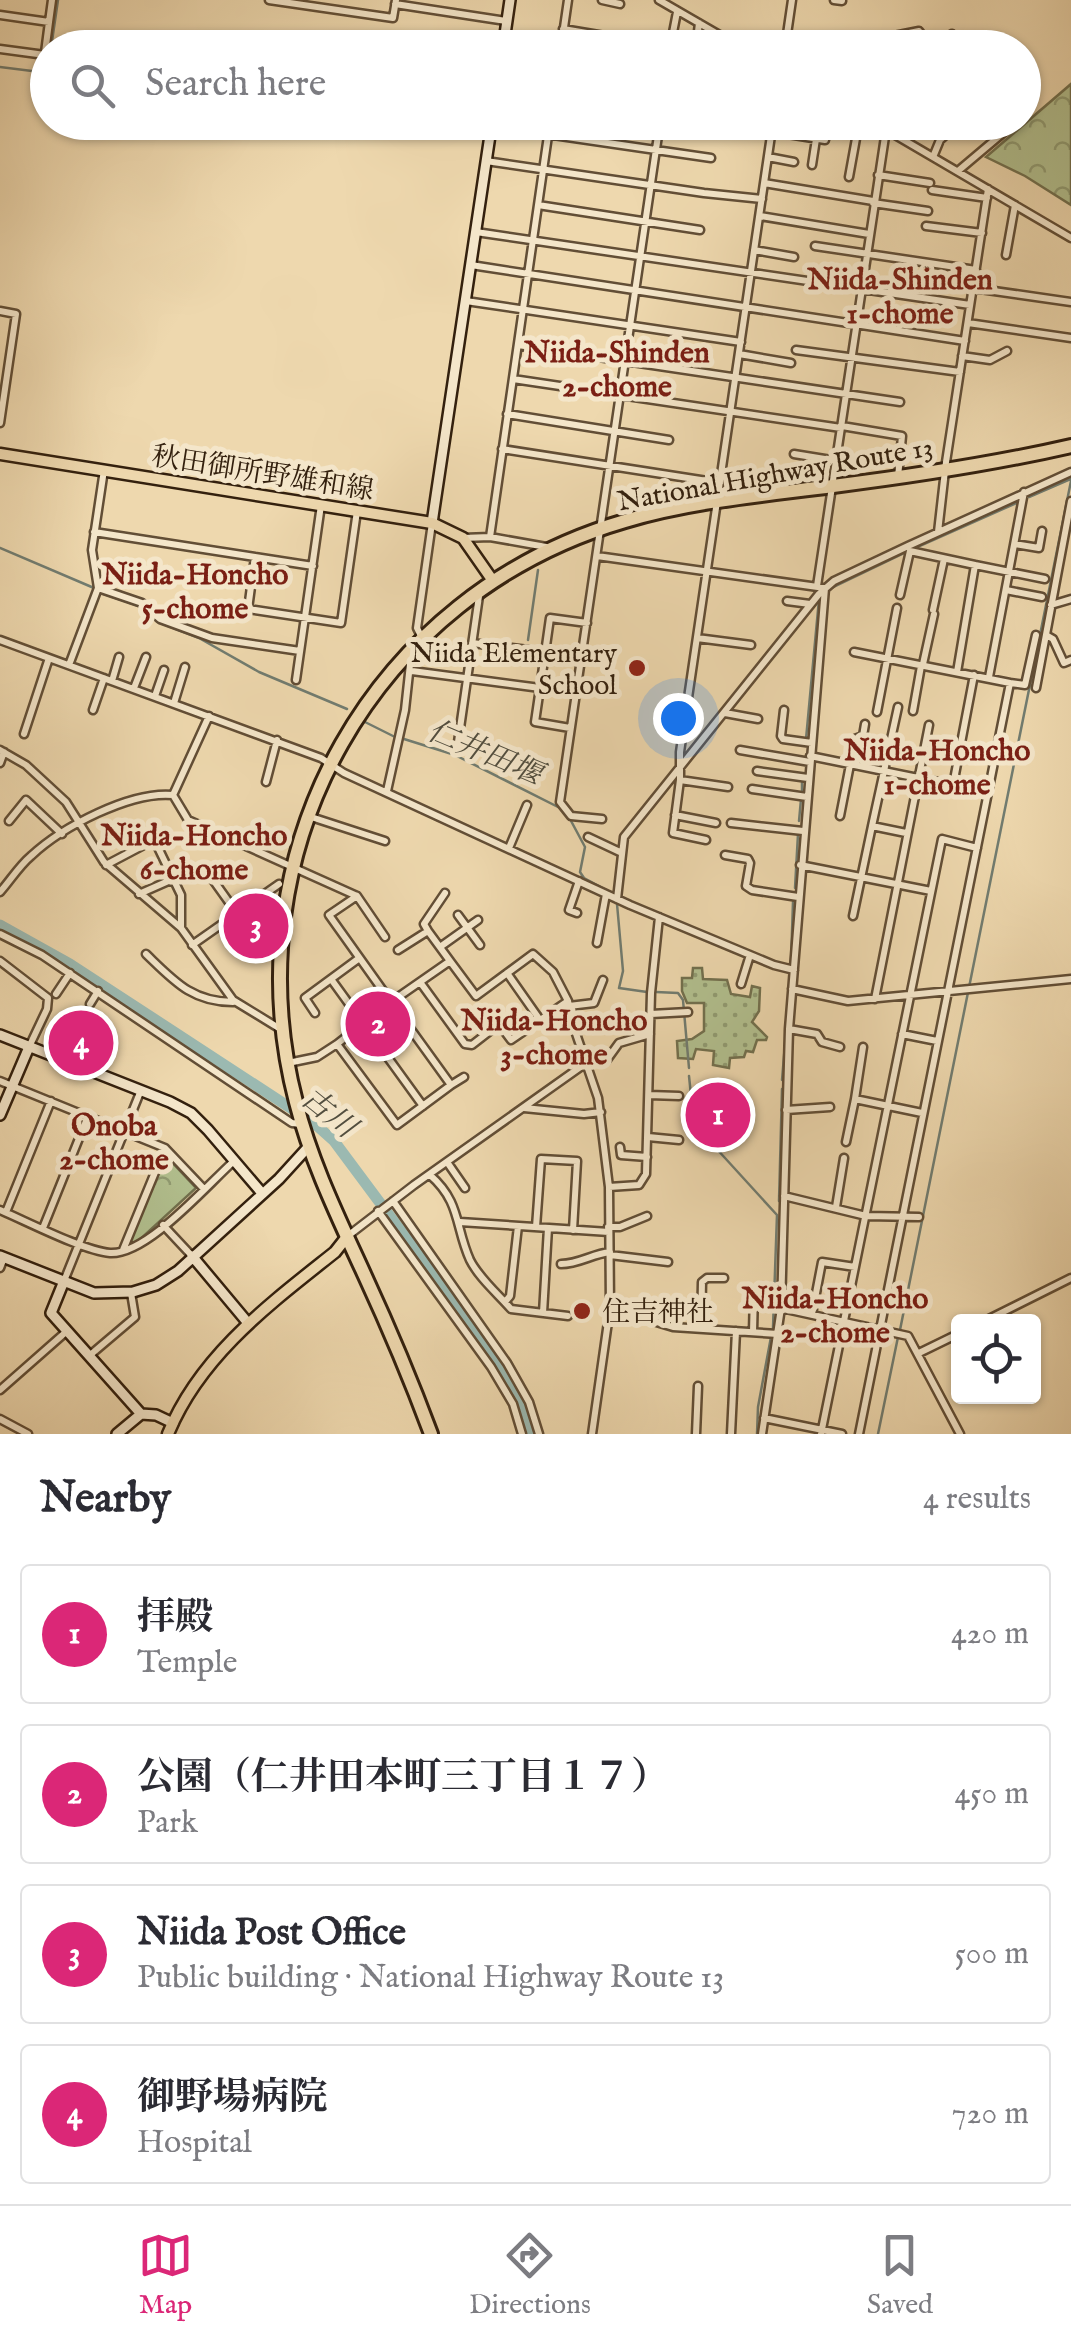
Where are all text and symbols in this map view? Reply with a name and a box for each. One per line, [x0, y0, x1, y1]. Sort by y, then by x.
search box [30, 30, 1041, 140]
icon: search [65, 58, 120, 113]
text: Search here [145, 61, 326, 109]
district label: Niida-Shinden 1-chome [806, 262, 993, 334]
district label: Niida-Shinden 2-chome [523, 335, 710, 407]
street label: National Highway Route 13 [615, 430, 936, 520]
street label: 秋田御所野雄和線 [149, 440, 376, 509]
district label: Niida-Honcho 5-chome [101, 557, 288, 629]
place label: Niida Elementary School [410, 637, 617, 704]
marker: Niida Elementary School [626, 657, 648, 679]
your location [653, 693, 704, 744]
water label: 仁井田堰 [422, 713, 551, 797]
district label: Niida-Honcho 1-chome [843, 733, 1030, 805]
district label: Niida-Honcho 6-chome [100, 818, 287, 890]
pin: 3 [224, 888, 288, 964]
pin: 2 [346, 986, 410, 1062]
district label: Niida-Honcho 3-chome [460, 1003, 647, 1075]
pin: 4 [48, 1006, 114, 1080]
pin: 1 [686, 1078, 750, 1152]
water label: 古川 [292, 1080, 365, 1149]
district label: Onoba 2-chome [59, 1108, 169, 1180]
district label: Niida-Honcho 2-chome [741, 1281, 928, 1353]
place label: 住吉神社 [602, 1296, 714, 1331]
marker: 住吉神社 [571, 1300, 593, 1322]
map controls [951, 1314, 1041, 1404]
button: locate [951, 1314, 1041, 1404]
text: Nearby [40, 1473, 171, 1526]
text: 4 results [923, 1479, 1031, 1520]
text: 拝殿 [137, 1595, 213, 1643]
text: 1 [69, 1614, 80, 1655]
text: 420 m [951, 1614, 1029, 1655]
text: Temple [137, 1643, 237, 1684]
text: 公園（仁井田本町三丁目１７） [137, 1755, 669, 1803]
text: 2 [67, 1774, 82, 1815]
text: 450 m [955, 1774, 1029, 1815]
text: Park [137, 1803, 198, 1844]
text: Niida Post Office [137, 1910, 406, 1958]
text: 3 [69, 1934, 80, 1975]
text: 500 m [954, 1934, 1029, 1975]
text: Public building · National Highway Route 13 [137, 1958, 724, 1999]
text: 御野場病院 [137, 2075, 327, 2123]
text: 4 [67, 2094, 82, 2135]
text: 720 m [952, 2094, 1029, 2135]
text: Hospital [137, 2123, 252, 2164]
tab: Map [138, 2228, 193, 2323]
tab: Directions [469, 2228, 591, 2323]
tab: Saved [867, 2228, 933, 2323]

